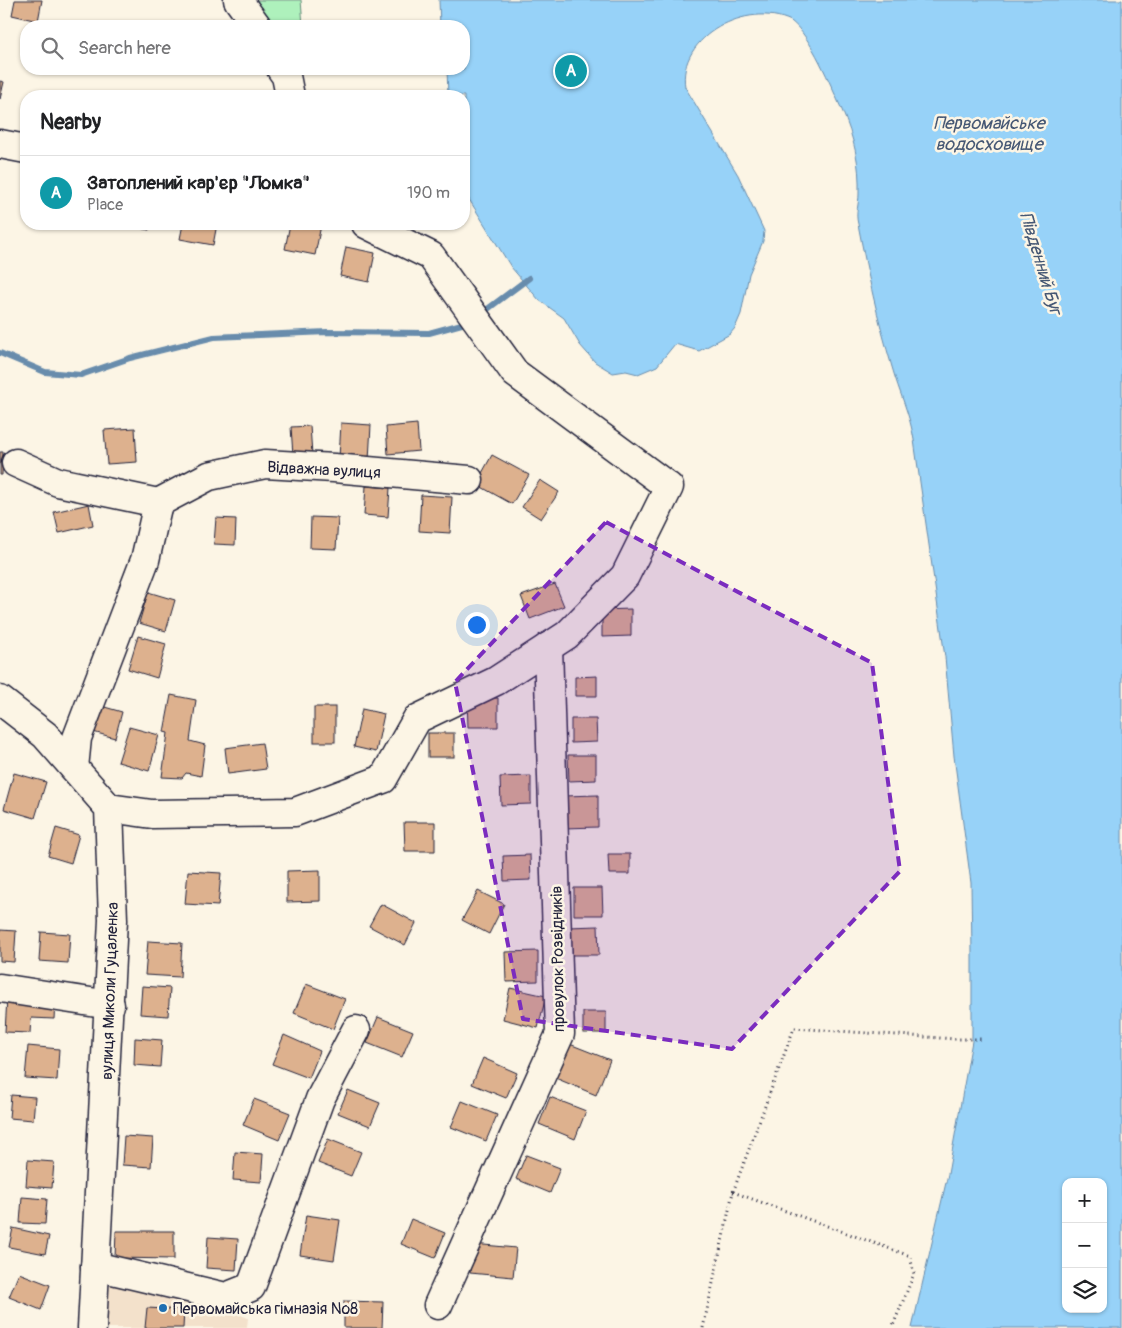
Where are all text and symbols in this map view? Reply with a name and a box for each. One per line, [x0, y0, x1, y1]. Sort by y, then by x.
search box [20, 20, 470, 75]
icon: search [38, 34, 66, 62]
text: Search here [78, 36, 171, 60]
pin: A [555, 52, 587, 90]
text: Nearby [40, 109, 101, 136]
water label: Первомайське водосховище [933, 112, 1047, 156]
text: Затоплений кар'єр "Ломка" [87, 171, 310, 195]
text: A [51, 183, 61, 203]
text: 190 m [407, 183, 450, 203]
text: Place [87, 195, 123, 215]
water label: Південний Буг [1014, 209, 1068, 320]
street label: Відважна вулиця [267, 457, 381, 483]
your location [464, 612, 490, 638]
street label: провулок Розвідників [547, 886, 569, 1032]
street label: вулиця Миколи Гуцаленка [97, 902, 123, 1080]
map controls [1062, 1178, 1107, 1313]
button: + [1062, 1178, 1107, 1223]
button: − [1062, 1223, 1107, 1268]
button: layers [1062, 1268, 1107, 1313]
place label: Первомайська гімназія №8 [173, 1299, 358, 1319]
marker: Первомайська гімназія №8 [157, 1302, 169, 1314]

